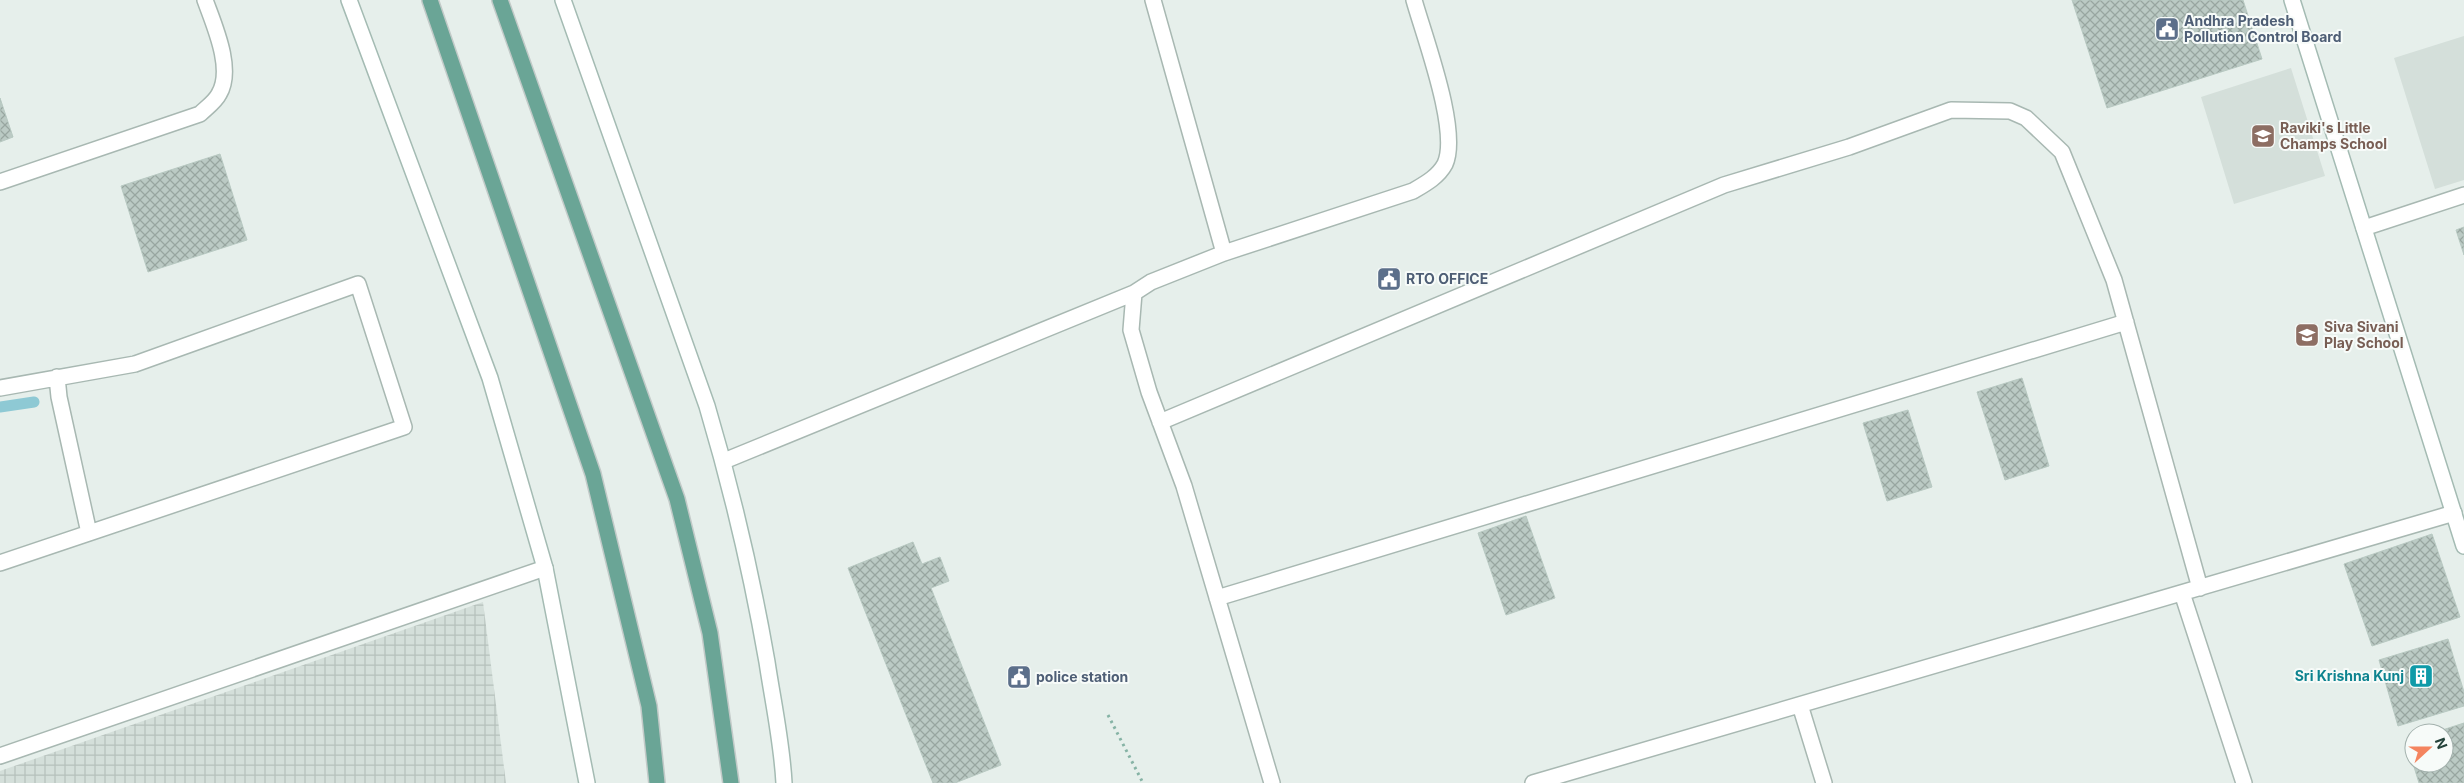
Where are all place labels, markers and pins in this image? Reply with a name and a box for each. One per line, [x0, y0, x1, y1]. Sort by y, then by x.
place label: Andhra Pradesh Pollution Control Board [2184, 12, 2342, 45]
public building icon: Andhra Pradesh Pollution Control Board [2154, 16, 2180, 42]
place label: Raviki's Little Champs School [2280, 119, 2387, 152]
school or university icon: Raviki's Little Champs School [2250, 123, 2276, 149]
public building icon: RTO OFFICE [1376, 266, 1402, 292]
place label: RTO OFFICE [1406, 270, 1488, 287]
place label: Siva Sivani Play School [2324, 318, 2404, 351]
school or university icon: Siva Sivani Play School [2294, 322, 2320, 348]
building icon: Sri Krishna Kunj [2408, 663, 2434, 689]
public building icon: police station [1006, 664, 1032, 690]
place label: Sri Krishna Kunj [2295, 667, 2404, 684]
place label: police station [1036, 668, 1128, 685]

